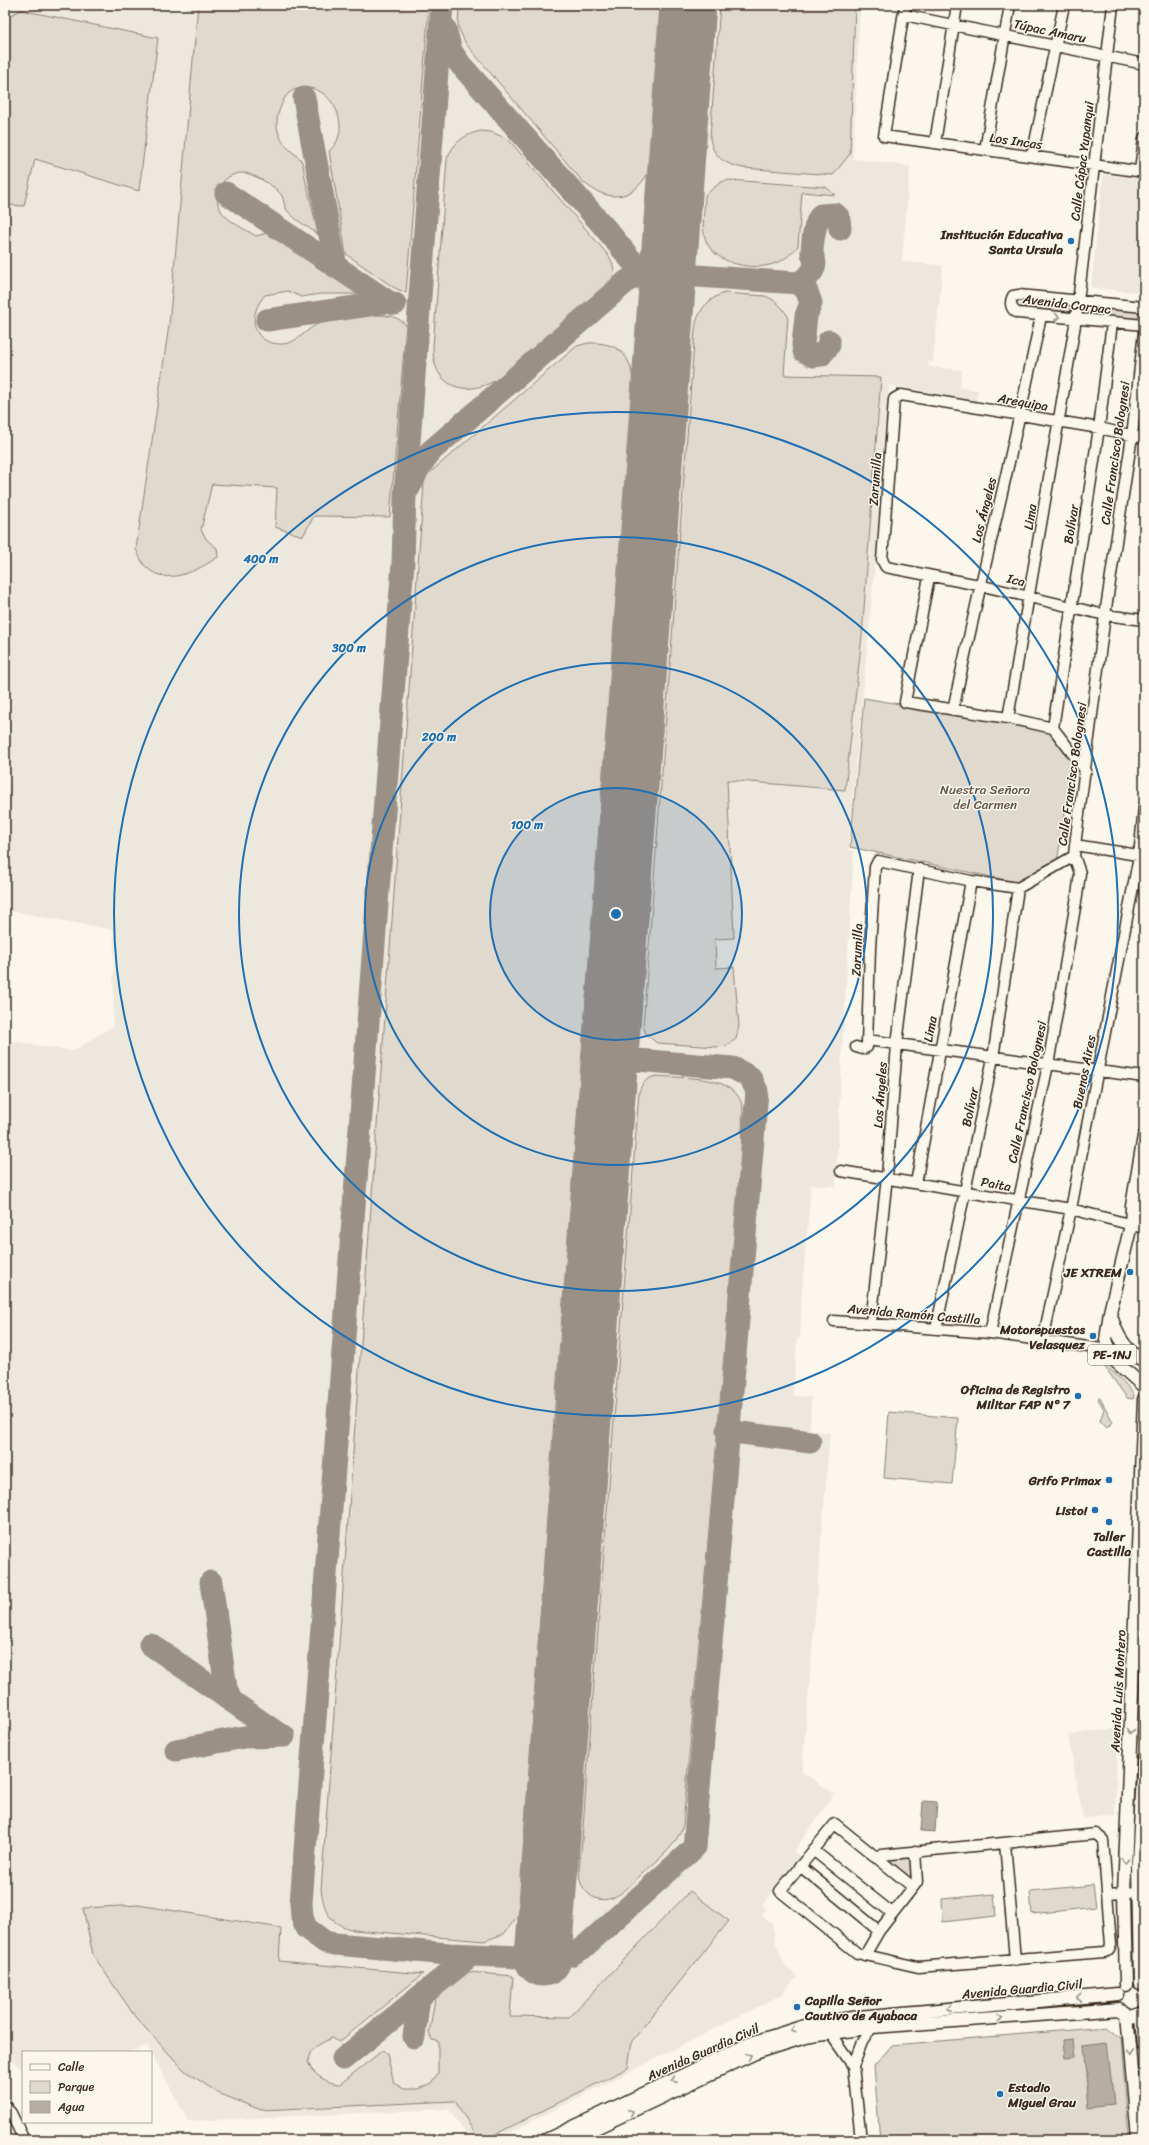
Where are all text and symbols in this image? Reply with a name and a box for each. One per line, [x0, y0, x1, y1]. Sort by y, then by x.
street label: Túpac Amaru [1012, 12, 1088, 50]
street label: Calle Cápac Yupanqui [1063, 100, 1101, 222]
street label: Los Incas [988, 126, 1045, 156]
place label: Institución Educativa Santa Ursula [940, 223, 1063, 261]
marker: Institución Educativa Santa Ursula [1066, 236, 1076, 246]
street label: Avenida Corpac [1021, 287, 1113, 321]
one-way arrow [1054, 313, 1060, 322]
street label: Calle Francisco Bolognesi [1094, 379, 1137, 526]
street label: Arequipa [995, 386, 1050, 418]
street label: Zarumilla [862, 451, 888, 506]
street label: Los Ángeles [965, 475, 1003, 545]
street label: Lima [1017, 502, 1043, 532]
street label: Bolívar [1057, 502, 1086, 546]
text: 400 m [242, 548, 279, 570]
street label: Ica [1004, 567, 1028, 593]
text: 300 m [331, 637, 367, 659]
street label: Calle Francisco Bolognesi [1051, 700, 1094, 847]
text: 200 m [421, 726, 457, 748]
park label: Nuestra Señora del Carmen [940, 778, 1030, 816]
text: 100 m [511, 814, 544, 836]
centre of rings [609, 907, 623, 921]
street label: Zarumilla [845, 922, 869, 977]
street label: Lima [916, 1014, 944, 1044]
street label: Calle Francisco Bolognesi [1001, 1018, 1053, 1165]
street label: Buenos Aires [1066, 1032, 1103, 1111]
street label: Los Ángeles [866, 1061, 894, 1129]
street label: Bolívar [955, 1084, 986, 1129]
street label: Paita [979, 1170, 1013, 1198]
place label: JE XTREM [1063, 1261, 1123, 1284]
marker: JE XTREM [1125, 1267, 1135, 1277]
street label: Avenida Ramón Castilla [846, 1297, 982, 1331]
place label: Motorepuestos Velasquez [999, 1318, 1086, 1356]
marker: Motorepuestos Velasquez [1088, 1331, 1098, 1341]
road number: PE-1NJ [1088, 1345, 1136, 1365]
place label: Oficina de Registro Militar FAP N° 7 [960, 1378, 1072, 1416]
marker: Oficina de Registro Militar FAP N° 7 [1073, 1391, 1083, 1401]
place label: Grifo Primax [1028, 1469, 1101, 1492]
marker: Grifo Primax [1104, 1475, 1114, 1485]
place label: Listo! [1056, 1499, 1089, 1522]
marker: Listo! [1090, 1505, 1100, 1515]
marker: Taller Castilla [1104, 1517, 1114, 1527]
place label: Taller Castilla [1086, 1525, 1131, 1563]
street label: Avenida Luis Montero [1103, 1629, 1133, 1754]
one-way arrow [1126, 1728, 1135, 1734]
one-way arrow [1120, 1858, 1129, 1864]
street label: Avenida Guardia Civil [960, 1972, 1084, 2006]
place label: Capilla Señor Cautivo de Ayabaca [804, 1989, 918, 2027]
one-way arrow [1076, 1993, 1082, 2002]
marker: Capilla Señor Cautivo de Ayabaca [792, 2002, 802, 2012]
one-way arrow [947, 2004, 953, 2013]
one-way arrow [997, 2013, 1003, 2022]
street label: Avenida Guardia Civil [642, 2017, 763, 2088]
one-way arrow [790, 2025, 797, 2034]
one-way arrow [1126, 2050, 1135, 2056]
legend [22, 2051, 152, 2123]
one-way arrow [744, 2053, 752, 2061]
text: Calle [58, 2056, 85, 2078]
one-way arrow [670, 2075, 678, 2083]
text: Parque [58, 2076, 95, 2098]
place label: Estadio Miguel Grau [1007, 2076, 1077, 2114]
marker: Estadio Miguel Grau [995, 2089, 1005, 2099]
text: Agua [57, 2096, 85, 2118]
one-way arrow [627, 2108, 634, 2116]

